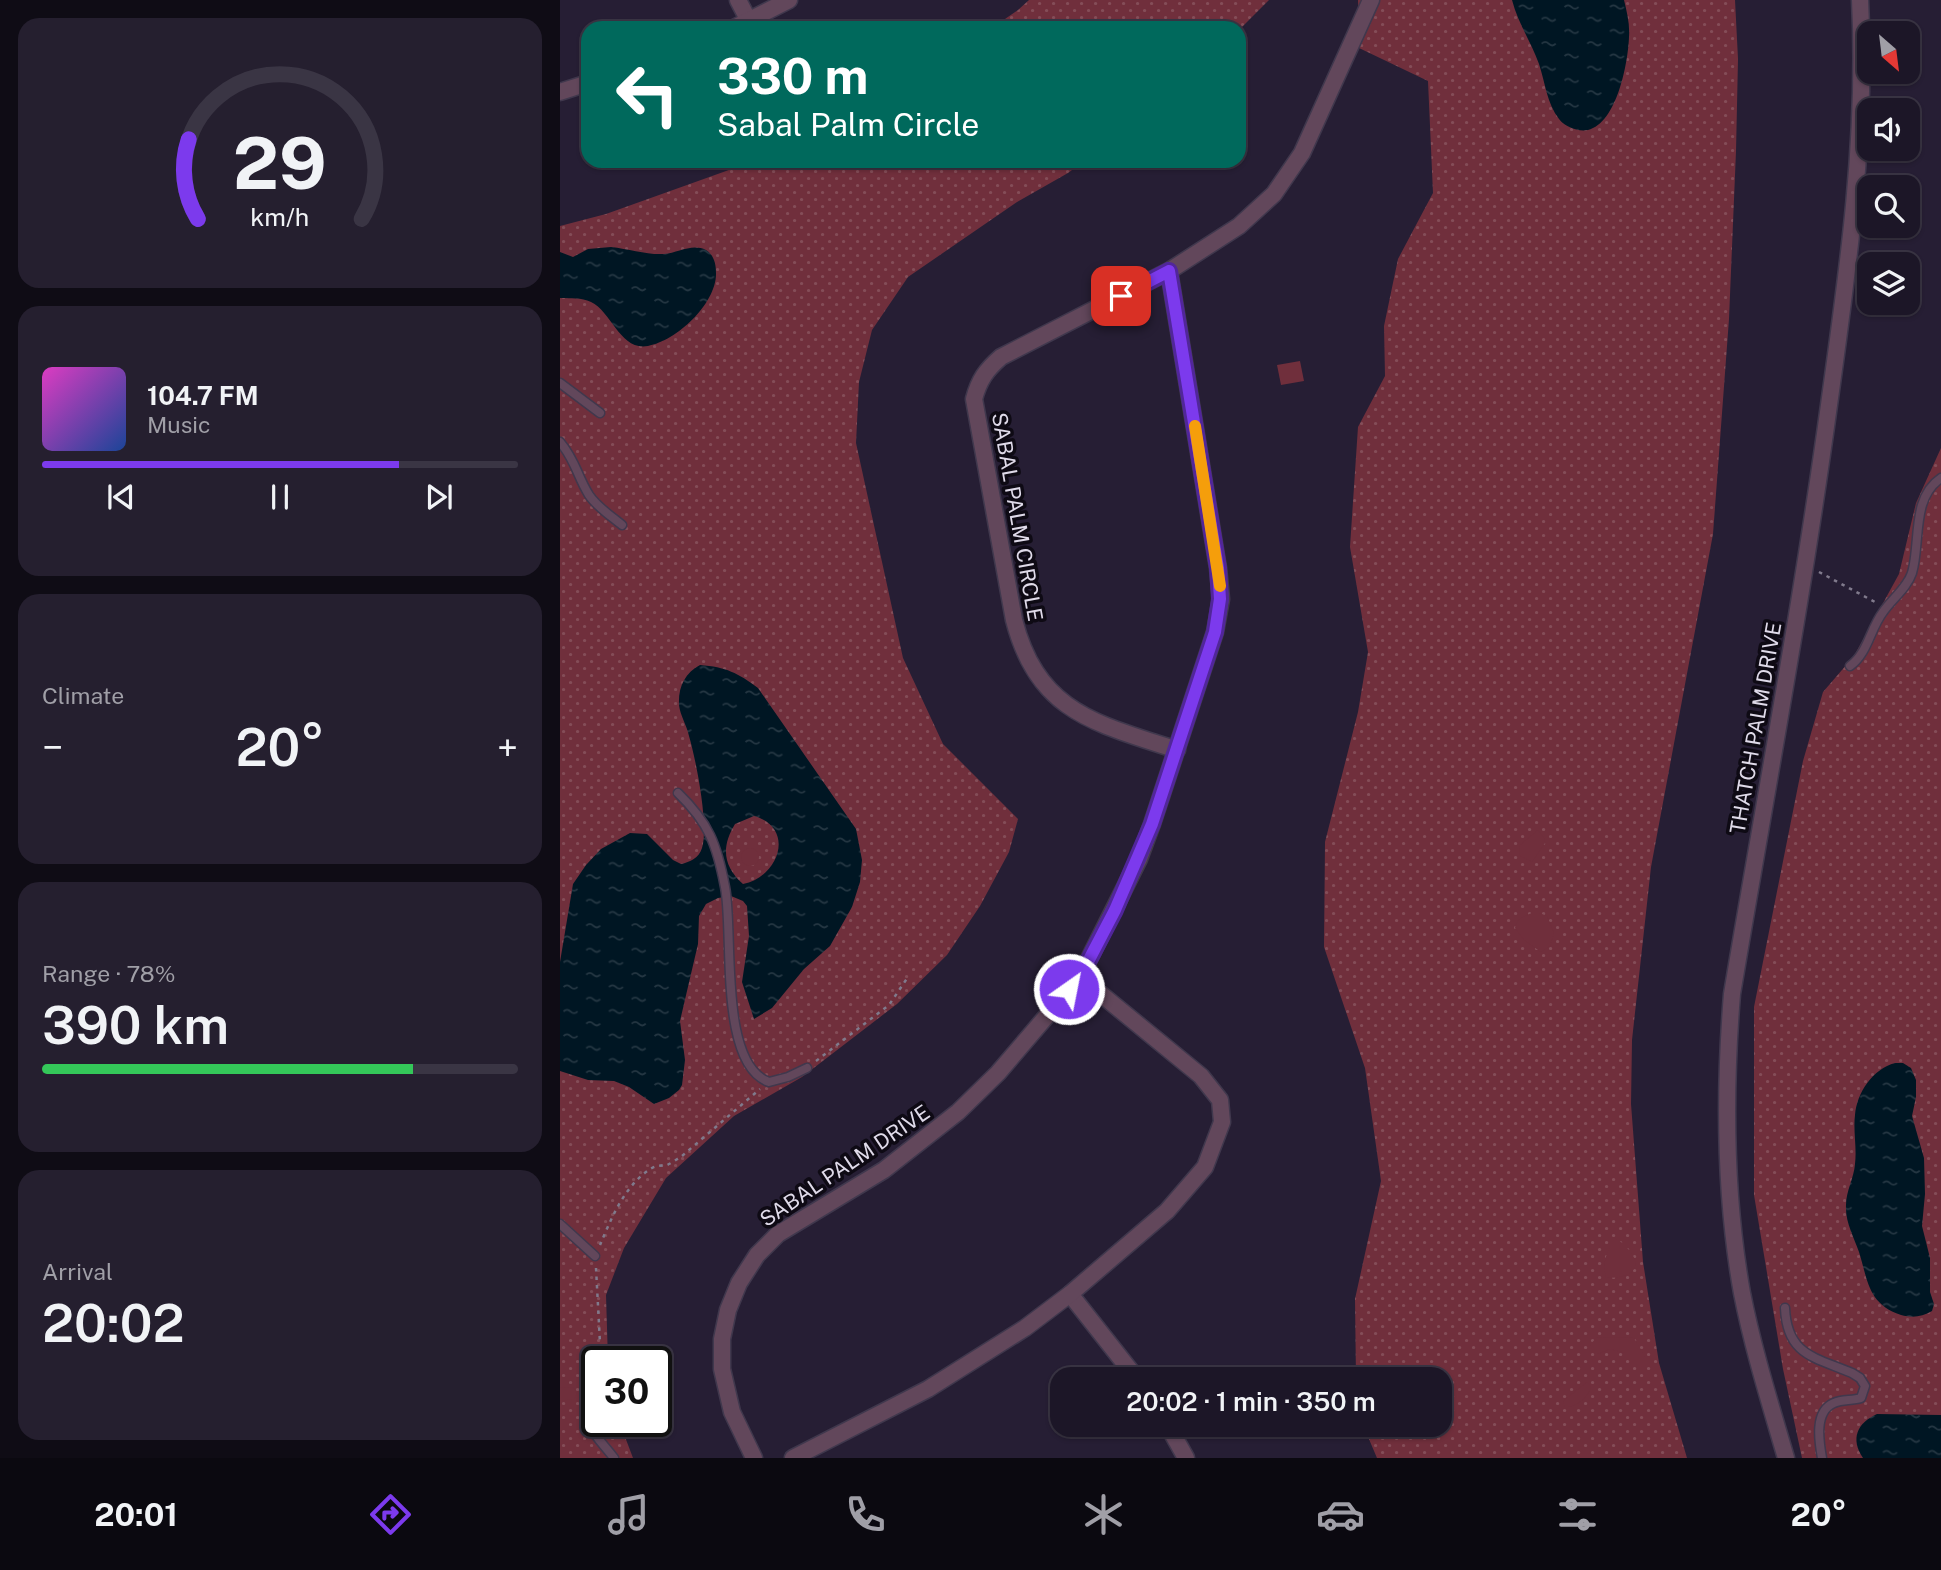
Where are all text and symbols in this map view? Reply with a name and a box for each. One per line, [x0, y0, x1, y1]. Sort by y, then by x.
north arrow [1857, 21, 1920, 84]
map controls [1857, 21, 1920, 315]
text: 330 m [717, 47, 868, 105]
icon: left [602, 49, 693, 140]
button: sound [1857, 98, 1920, 161]
text: Sabal Palm Circle [717, 106, 979, 143]
text: 29 [233, 120, 327, 205]
button: search [1857, 175, 1920, 238]
text: km/h [251, 202, 309, 232]
button: layers [1857, 252, 1920, 315]
pin [1091, 266, 1151, 326]
icon: arrive [1102, 277, 1140, 315]
text: 104.7 FM [147, 380, 259, 411]
text: Music [147, 411, 211, 438]
street label: SABAL PALM CIRCLE [987, 411, 1048, 623]
icon: previous [102, 478, 140, 516]
icon: pause [261, 478, 299, 516]
icon: next [420, 478, 458, 516]
street label: THATCH PALM DRIVE [1725, 620, 1786, 836]
text: Climate [42, 682, 124, 709]
text: 20° [235, 717, 325, 778]
text: − [42, 725, 63, 770]
text: + [497, 725, 518, 770]
position arrow [1032, 952, 1106, 1026]
text: Range · 78% [42, 960, 175, 987]
text: 390 km [42, 995, 229, 1056]
street label: SABAL PALM DRIVE [755, 1099, 934, 1232]
text: Arrival [42, 1258, 113, 1285]
text: 20:02 [42, 1293, 185, 1354]
speed limit sign: 30 [581, 1346, 672, 1437]
text: 20:02 · 1 min · 350 m [1126, 1386, 1376, 1417]
icon: directions [366, 1490, 415, 1539]
icon: music [604, 1490, 653, 1539]
icon: phone [841, 1490, 890, 1539]
icon: climate [1079, 1490, 1128, 1539]
icon: car [1316, 1490, 1365, 1539]
icon: filters [1553, 1490, 1602, 1539]
text: 20:01 [94, 1496, 178, 1533]
text: 20° [1791, 1496, 1847, 1533]

